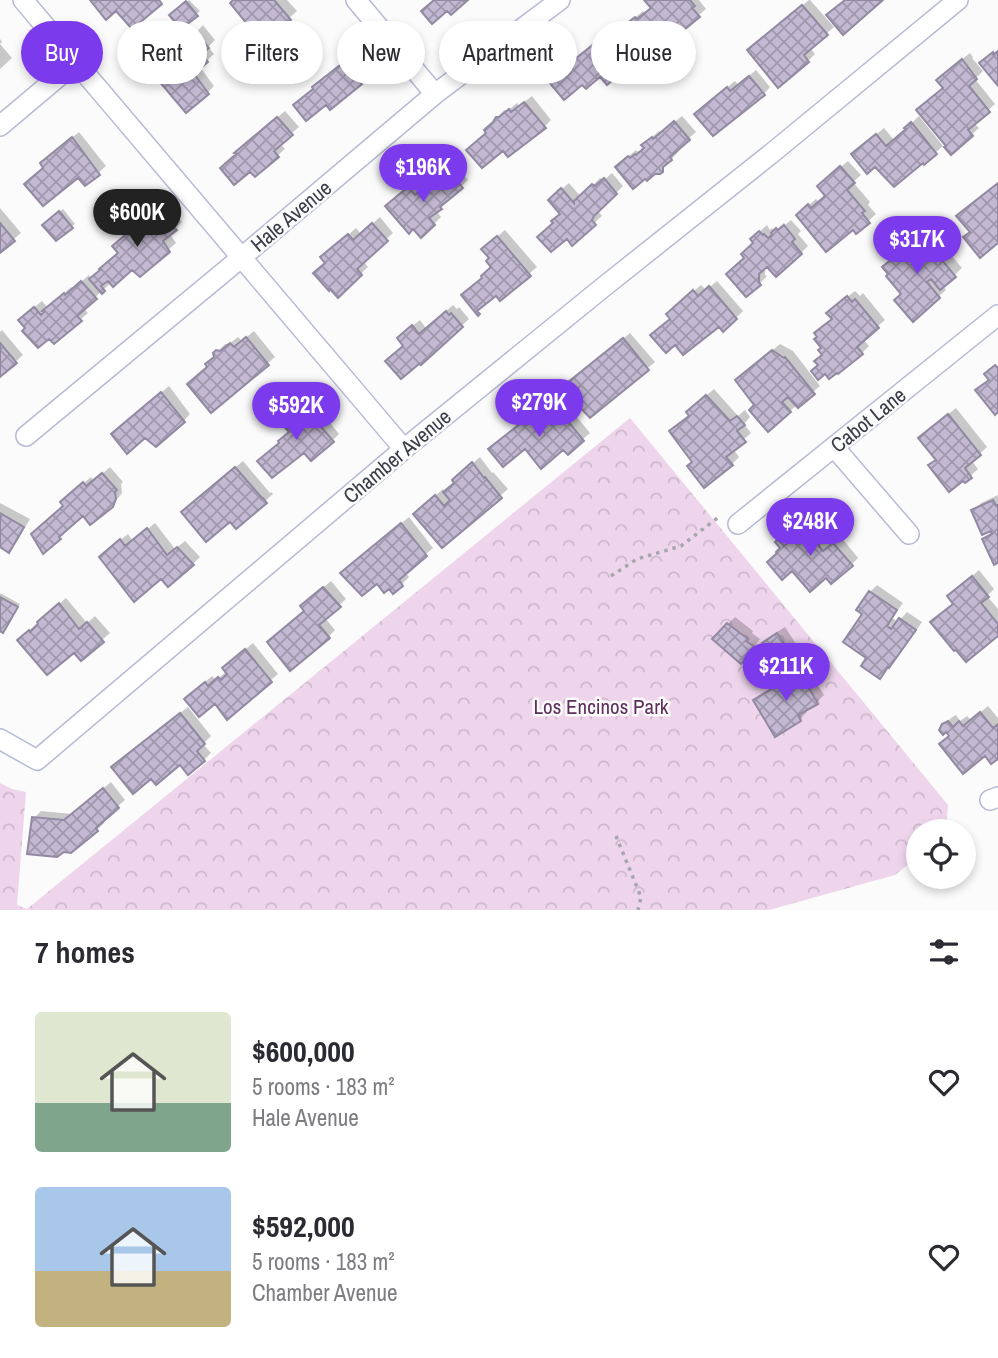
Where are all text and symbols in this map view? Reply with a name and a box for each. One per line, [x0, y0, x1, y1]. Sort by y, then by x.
chip: Buy [21, 21, 103, 84]
chip: Rent [117, 21, 207, 84]
chip: Filters [221, 21, 323, 84]
chip: New [337, 21, 425, 84]
chip: Apartment [439, 21, 577, 84]
chip: House [591, 21, 696, 84]
pin: $196K [374, 144, 472, 204]
text: $196K [395, 151, 451, 182]
street label: Hale Avenue [244, 174, 338, 258]
pin: $600K [88, 190, 186, 249]
text: $600K [109, 196, 165, 227]
pin: $317K [868, 216, 966, 276]
text: $317K [889, 223, 945, 254]
pin: $279K [490, 380, 588, 439]
street label: Cabot Lane [824, 381, 912, 459]
pin: $592K [247, 382, 345, 442]
text: $279K [511, 386, 567, 417]
text: $592K [268, 389, 324, 420]
street label: Chamber Avenue [337, 402, 457, 510]
pin: $248K [761, 498, 859, 558]
text: $248K [782, 505, 838, 536]
pin: $211K [737, 644, 835, 703]
text: $211K [759, 650, 813, 681]
park label: Los Encinos Park [534, 692, 669, 721]
map controls [906, 819, 976, 889]
button: locate [906, 819, 976, 889]
text: 7 homes [35, 932, 135, 972]
icon: filters [925, 933, 963, 971]
text: $600,000 [252, 1031, 355, 1071]
icon: home [91, 1040, 175, 1124]
icon: heart [925, 1063, 963, 1101]
text: 5 rooms · 183 m² [252, 1071, 395, 1102]
text: Hale Avenue [252, 1102, 359, 1133]
text: $592,000 [252, 1206, 355, 1246]
icon: home [91, 1215, 175, 1299]
icon: heart [925, 1238, 963, 1276]
text: 5 rooms · 183 m² [252, 1246, 395, 1277]
text: Chamber Avenue [252, 1277, 397, 1308]

